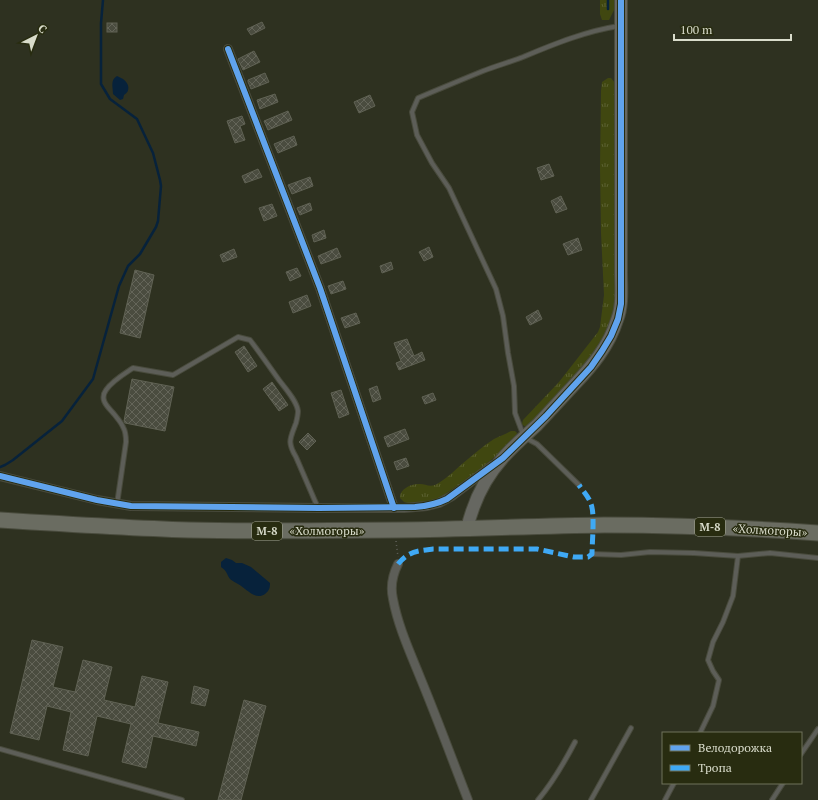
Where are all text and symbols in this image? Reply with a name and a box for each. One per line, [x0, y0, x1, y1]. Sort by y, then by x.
north arrow [16, 16, 56, 56]
scale bar [674, 16, 791, 42]
text: С [35, 21, 50, 36]
text: 100 m [680, 22, 713, 37]
road number: М-8 [695, 518, 725, 536]
street label: «Холмогоры» [732, 521, 808, 539]
road number: М-8 [252, 522, 282, 540]
street label: «Холмогоры» [290, 523, 365, 538]
legend [662, 732, 802, 784]
text: Велодорожка [698, 740, 772, 755]
text: Тропа [698, 760, 732, 775]

